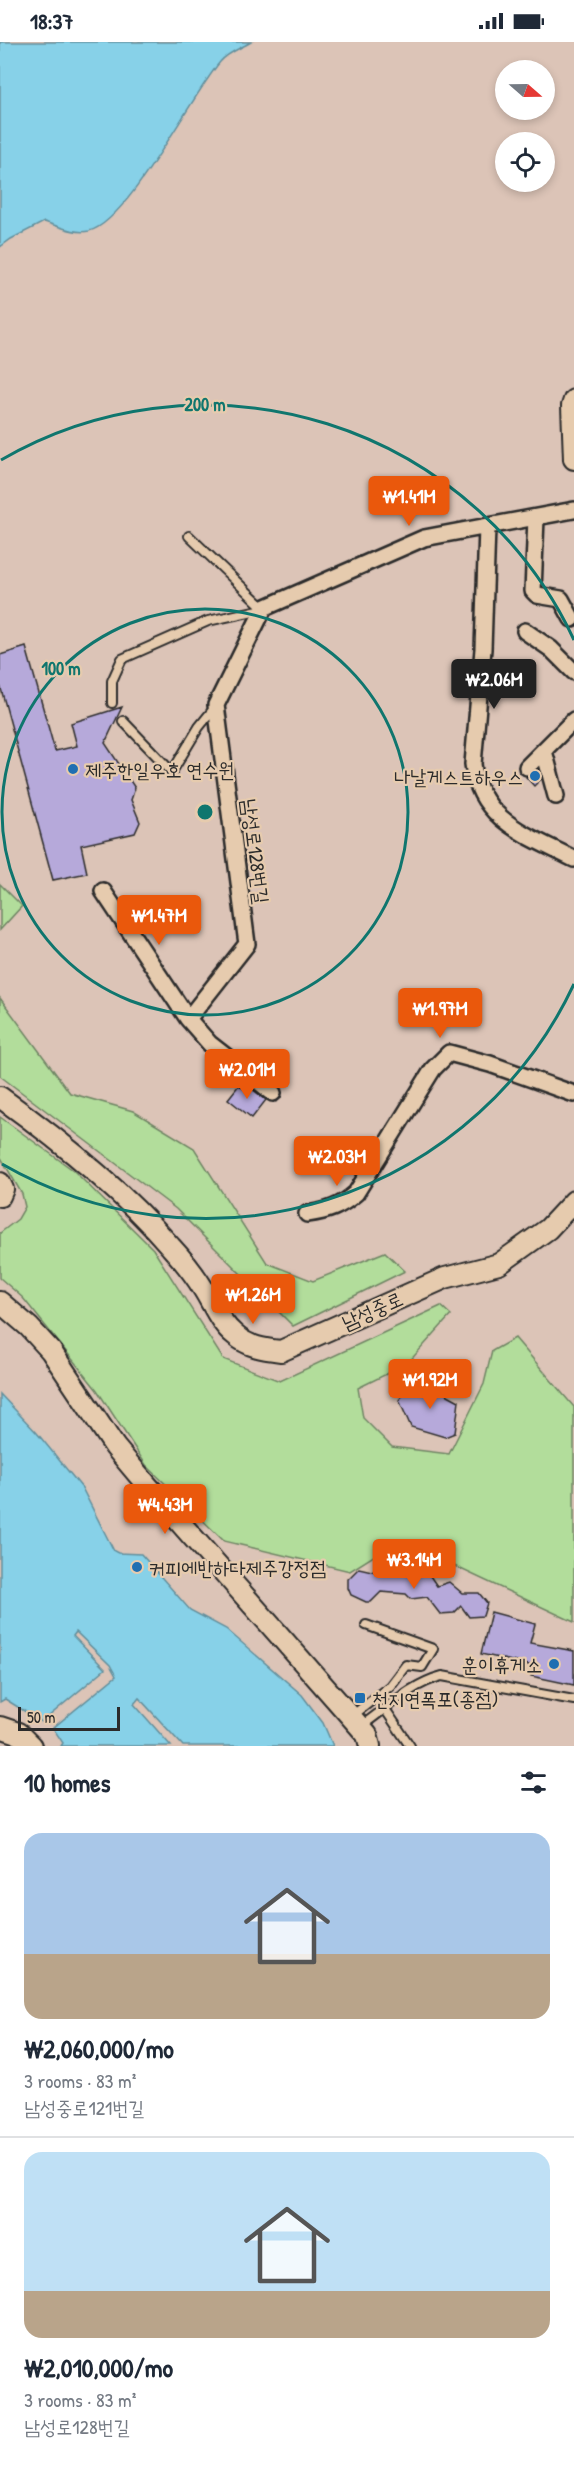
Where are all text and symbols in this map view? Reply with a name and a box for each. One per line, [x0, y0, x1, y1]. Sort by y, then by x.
text: 18:37 [30, 6, 73, 36]
north arrow [495, 60, 555, 120]
map controls [495, 60, 555, 192]
button: locate [495, 132, 555, 192]
text: 200 m [185, 392, 225, 417]
pin: ₩1.41M [360, 476, 458, 527]
text: ₩1.41M [382, 482, 436, 509]
text: 100 m [41, 656, 81, 681]
pin: ₩2.06M [445, 659, 543, 710]
text: ₩2.06M [465, 665, 523, 692]
place label: 제주한일우호 연수원 [85, 756, 234, 783]
marker: 제주한일우호 연수원 [66, 762, 80, 776]
place label: 나날게스트하우스 [394, 763, 523, 790]
marker: 나날게스트하우스 [528, 769, 542, 783]
street label: 남성로128번길 [236, 797, 276, 905]
centre of rings [195, 802, 215, 822]
pin: ₩1.47M [110, 895, 208, 946]
text: ₩1.47M [131, 901, 187, 928]
pin: ₩1.97M [391, 988, 489, 1039]
text: ₩1.97M [412, 994, 468, 1021]
pin: ₩2.01M [198, 1049, 296, 1100]
text: ₩2.01M [219, 1055, 275, 1082]
pin: ₩2.03M [288, 1136, 386, 1187]
text: ₩2.03M [308, 1142, 366, 1169]
pin: ₩1.26M [204, 1274, 302, 1325]
text: ₩1.26M [225, 1280, 281, 1307]
street label: 남성중로 [337, 1285, 407, 1335]
pin: ₩1.92M [381, 1359, 479, 1410]
text: ₩1.92M [402, 1365, 458, 1392]
pin: ₩4.43M [116, 1484, 214, 1535]
text: ₩4.43M [137, 1490, 193, 1517]
pin: ₩3.14M [365, 1539, 463, 1590]
text: ₩3.14M [387, 1545, 441, 1572]
place label: 커피에반하다제주강정점 [149, 1554, 326, 1581]
marker: 커피에반하다제주강정점 [130, 1560, 144, 1574]
place label: 훈이휴게소 [462, 1651, 542, 1678]
marker: 훈이휴게소 [547, 1657, 561, 1671]
place label: 천지연폭포(종점) [372, 1685, 499, 1712]
marker: 천지연폭포(종점) [353, 1691, 367, 1705]
scale bar [18, 1704, 120, 1732]
text: 50 m [27, 1706, 56, 1728]
text: 10 homes [24, 1765, 111, 1800]
icon: filters [517, 1766, 550, 1799]
icon: home [233, 1872, 341, 1980]
text: ₩2,060,000/mo [24, 2031, 174, 2066]
text: 3 rooms · 83 m² [24, 2067, 136, 2094]
text: 남성중로121번길 [24, 2094, 144, 2121]
icon: home [233, 2191, 341, 2299]
text: ₩2,010,000/mo [24, 2350, 173, 2385]
text: 3 rooms · 83 m² [24, 2386, 136, 2413]
text: 남성로128번길 [24, 2413, 130, 2440]

